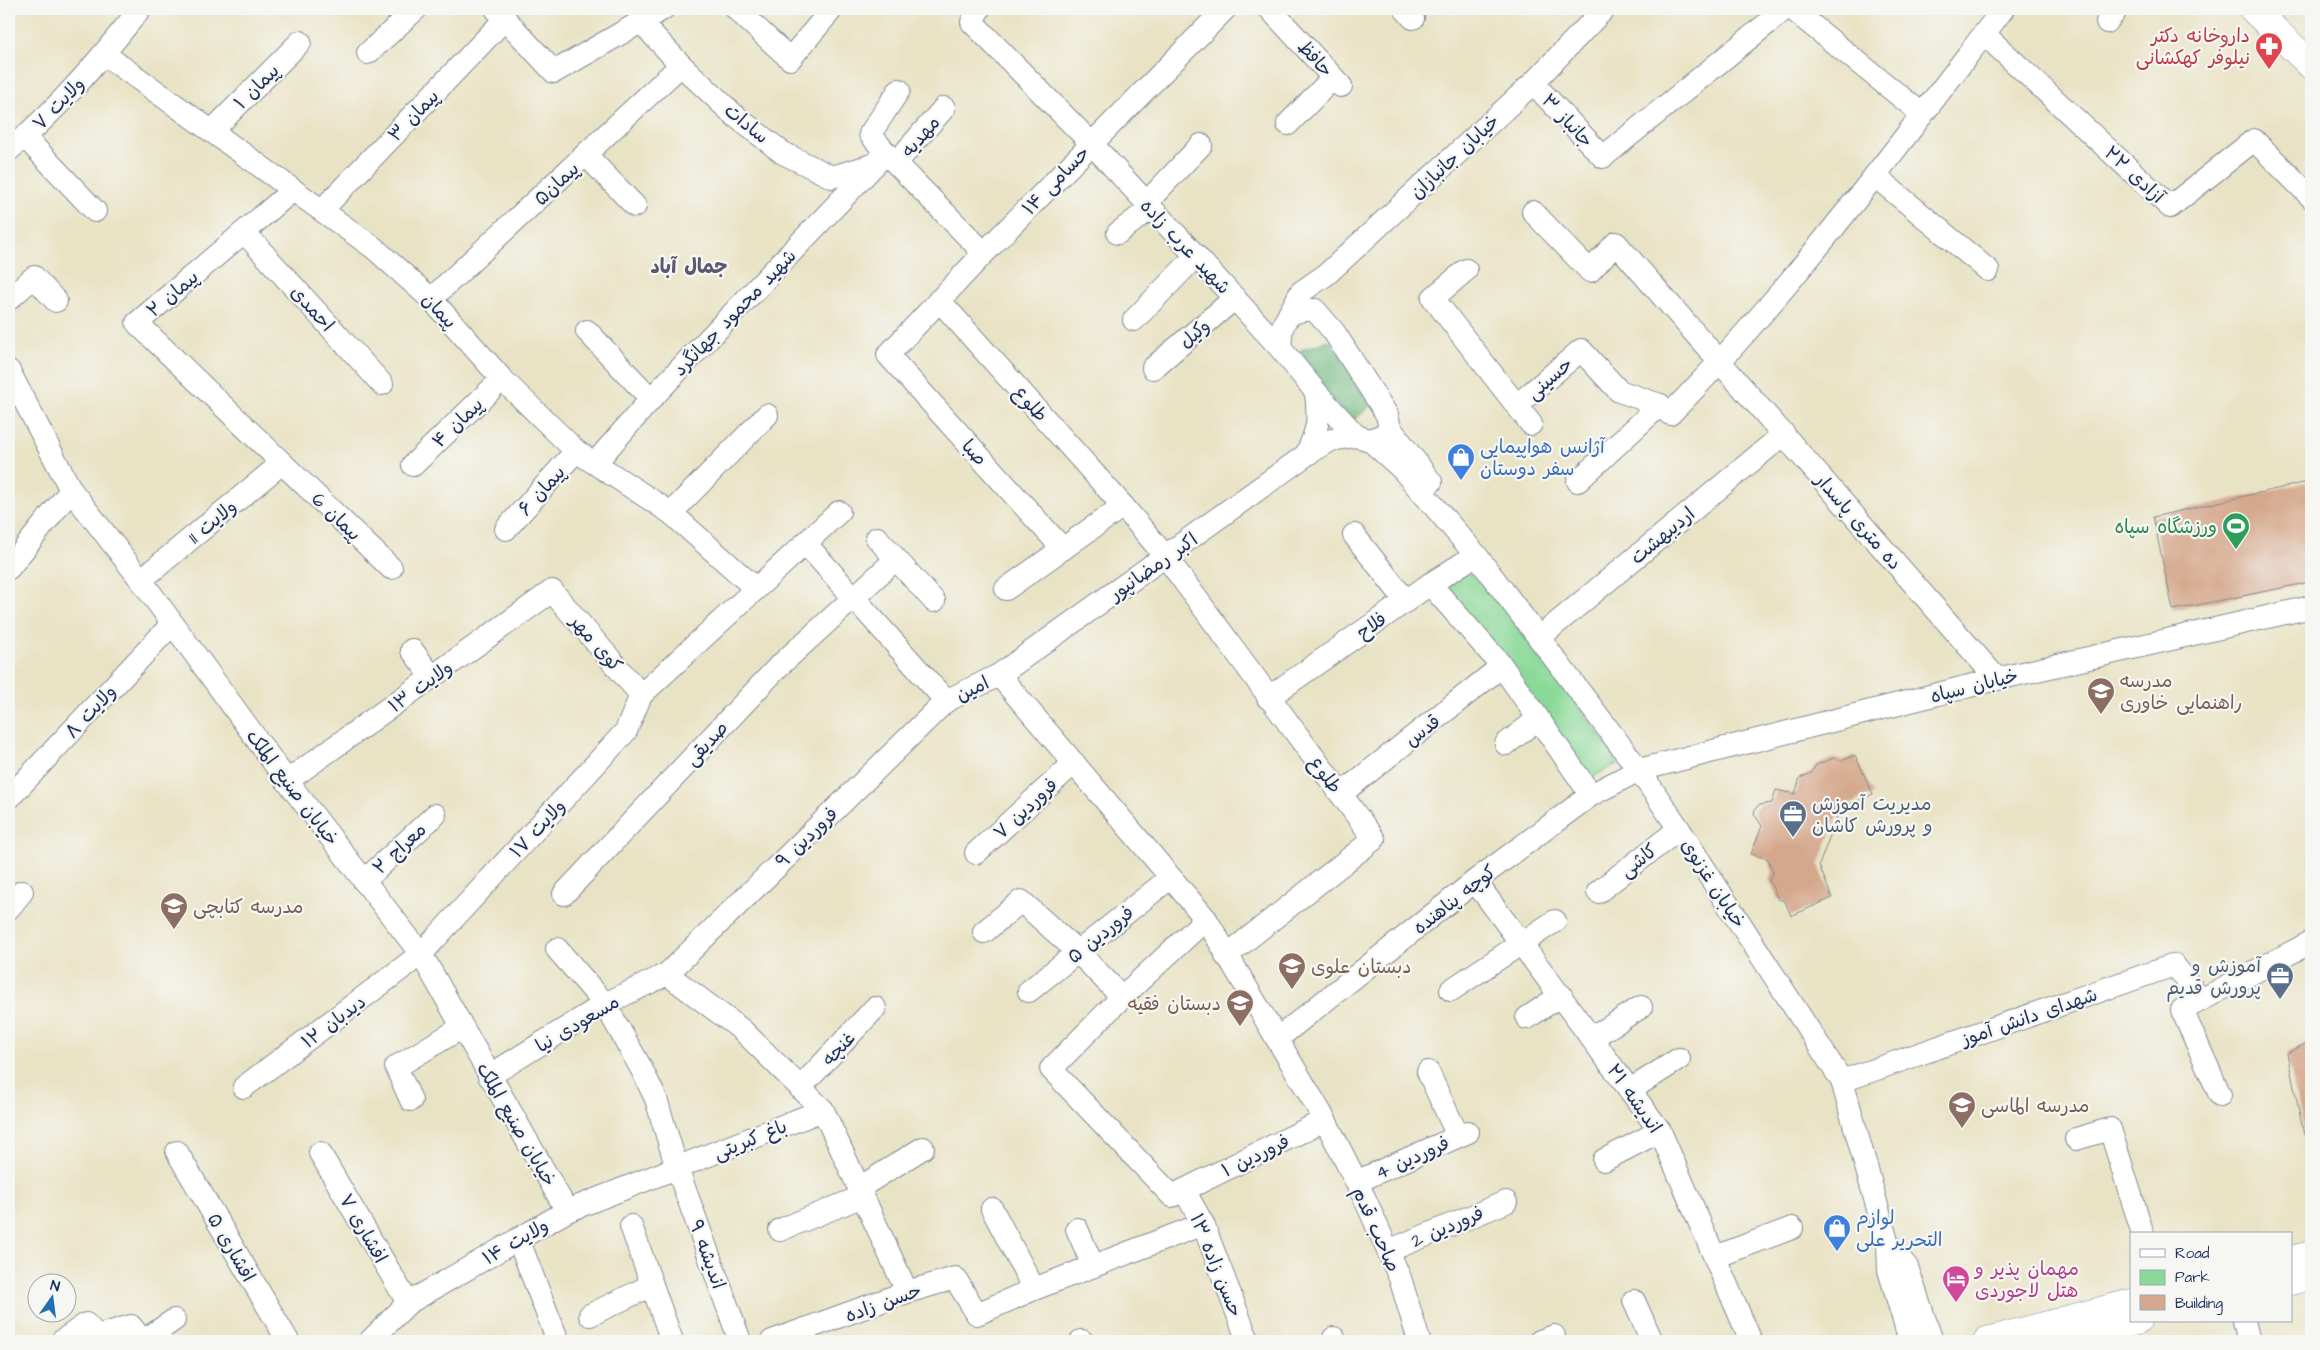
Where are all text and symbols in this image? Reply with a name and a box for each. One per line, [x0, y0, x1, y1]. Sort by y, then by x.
place label: داروخانه دکتر نیلوفر کهکشانی [2136, 23, 2250, 72]
pharmacy icon: داروخانه دکتر نیلوفر کهکشانی [2254, 31, 2284, 70]
street label: حافظ [1291, 34, 1339, 84]
street label: پیمان ۱ [228, 58, 286, 116]
street label: ولایت ۷ [27, 71, 91, 137]
street label: پیمان ۳ [382, 84, 446, 148]
street label: جانباز ۳ [1535, 88, 1599, 154]
street label: سادات [718, 98, 774, 151]
street label: خیابان جانبازان [1404, 108, 1506, 206]
street label: مهدیه [895, 110, 947, 164]
street label: آزادی ۲۲ [2098, 140, 2171, 211]
street label: حسامی ۱۴ [1016, 141, 1096, 222]
street label: پیمان۵ [528, 156, 586, 212]
street label: شهید عرب زاده [1133, 193, 1236, 301]
street label: شهید محمود جهانگرد [667, 243, 803, 383]
district label: جمال آباد [651, 253, 727, 281]
street label: پیمان ۲ [141, 264, 205, 324]
street label: احمدی [284, 280, 340, 338]
street label: پیمان [415, 287, 463, 335]
street label: وکیل [1173, 313, 1216, 355]
street label: حسینی [1521, 351, 1579, 407]
street label: طلوع [1006, 380, 1054, 428]
street label: پیمان ۴ [426, 392, 490, 454]
street label: صبا [955, 434, 993, 472]
place label: آژانس هواپیمایی سفر دوستان [1480, 434, 1606, 483]
shop icon: آژانس هواپیمایی سفر دوستان [1446, 442, 1476, 481]
street label: پیمان ۶ [512, 460, 572, 522]
street label: ده متری پاسدار [1807, 466, 1908, 576]
street label: پیمان 6 [305, 487, 367, 548]
street label: ولایت 11 [183, 494, 243, 551]
street label: اردیبهشت [1625, 501, 1701, 571]
sports icon: ورزشگاه سپاه [2221, 511, 2251, 550]
place label: ورزشگاه سپاه [2114, 514, 2217, 541]
street label: اکبر رمضانپور [1102, 527, 1204, 609]
street label: فلاح [1351, 606, 1392, 646]
street label: کوی مهر [562, 608, 628, 678]
street label: ولایت ۱۳ [383, 655, 459, 720]
street label: خیابان سپاه [1928, 662, 2021, 710]
place label: مدرسه راهنمایی خاوری [2120, 668, 2242, 717]
street label: امین [951, 670, 994, 709]
school or university icon: مدرسه راهنمایی خاوری [2086, 676, 2116, 715]
street label: ولایت ۸ [59, 679, 123, 745]
street label: قدس [1399, 709, 1447, 754]
street label: صدیقی [679, 715, 735, 773]
street label: خیابان صنیع الملک [239, 724, 344, 852]
street label: طلوع [1302, 750, 1348, 799]
street label: فروردین ۷ [988, 772, 1064, 846]
place label: مدیریت آموزش و پرورش کاشان [1812, 791, 1932, 840]
street label: ولایت ۱۷ [504, 794, 572, 864]
office icon: مدیریت آموزش و پرورش کاشان [1778, 799, 1808, 838]
street label: فروردین ۹ [770, 801, 844, 875]
street label: معراج ۲ [367, 817, 433, 881]
street label: خیابان غزنوی [1674, 834, 1752, 934]
street label: کاشی [1614, 838, 1663, 885]
street label: کوچه پناهنده [1408, 859, 1502, 941]
school or university icon: مدرسه کتابچی [159, 891, 189, 930]
place label: مدرسه کتابچی [193, 894, 303, 921]
street label: فروردین ۵ [1062, 900, 1140, 971]
school or university icon: دبستان علوی [1277, 951, 1307, 990]
place label: آموزش و پرورش قدیم [2166, 953, 2262, 1002]
place label: دبستان علوی [1311, 954, 1411, 981]
office icon: آموزش و پرورش قدیم [2265, 961, 2295, 1000]
street label: شهدای دانش آموز [1956, 981, 2101, 1054]
school or university icon: دبستان فقیه [1225, 988, 1255, 1027]
street label: دیدبان ۱۲ [296, 989, 372, 1055]
street label: مسعودی نیا [531, 989, 625, 1060]
place label: دبستان فقیه [1128, 991, 1221, 1018]
street label: غنچه [816, 1026, 862, 1072]
street label: خیابان صنیع الملک [469, 1058, 562, 1192]
street label: اندیشه ۲۱ [1600, 1058, 1668, 1139]
school or university icon: مدرسه الماسی [1947, 1090, 1977, 1129]
place label: مدرسه الماسی [1981, 1093, 2090, 1120]
street label: باغ کبریتی [710, 1113, 791, 1167]
street label: فروردین ۱ [1217, 1128, 1294, 1184]
street label: فروردین 4 [1371, 1130, 1454, 1187]
street label: صاحب قدم [1345, 1183, 1406, 1277]
street label: افشاری ۷ [332, 1189, 393, 1268]
street label: فروردین 2 [1407, 1200, 1488, 1255]
place label: لوازم التحریر علی [1856, 1205, 1942, 1254]
street label: افشاری ۵ [200, 1208, 261, 1287]
street label: حسن زاده ۱۳ [1183, 1210, 1249, 1321]
street label: ولایت ۱۴ [478, 1212, 554, 1272]
shop icon: لوازم التحریر علی [1822, 1213, 1852, 1252]
street label: اندیشه ۹ [682, 1216, 732, 1293]
legend [2130, 1232, 2292, 1322]
text: Road [2175, 1243, 2210, 1264]
place label: مهمان پذیر و هتل لاجوردی [1973, 1256, 2079, 1305]
hotel icon: مهمان پذیر و هتل لاجوردی [1941, 1264, 1971, 1303]
text: Park [2175, 1267, 2210, 1288]
north arrow [28, 1272, 78, 1322]
text: N [48, 1276, 62, 1297]
street label: حسن زاده [842, 1277, 926, 1330]
text: Building [2175, 1293, 2223, 1315]

